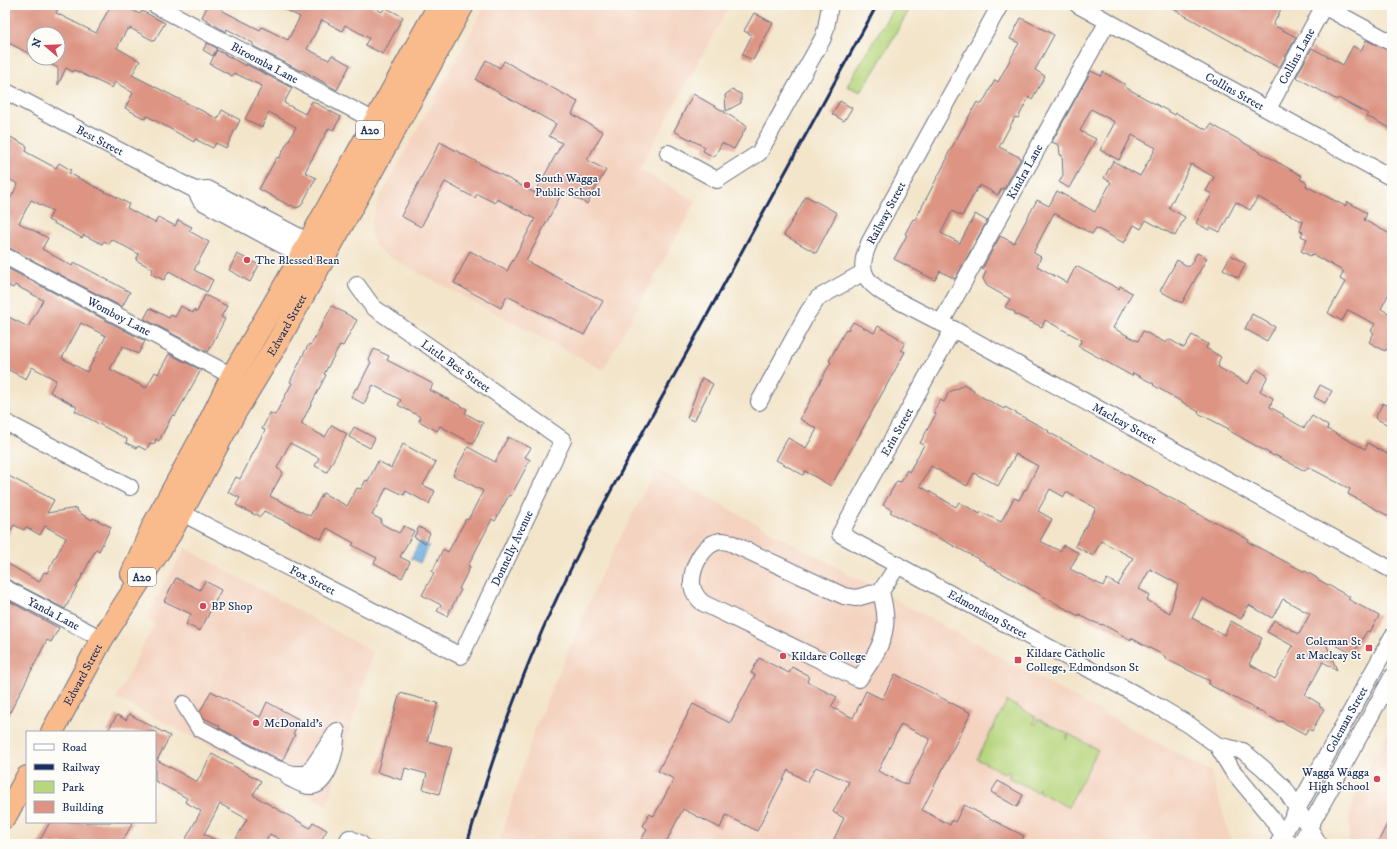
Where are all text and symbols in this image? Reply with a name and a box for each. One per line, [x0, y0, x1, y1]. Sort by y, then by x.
north arrow [26, 26, 66, 66]
street label: Collins Lane [1276, 26, 1318, 87]
text: N [29, 37, 46, 50]
street label: Biroomba Lane [228, 39, 301, 87]
street label: Collins Street [1202, 69, 1267, 114]
road number: A20 [356, 121, 384, 139]
street label: Best Street [73, 122, 126, 159]
street label: Kindra Lane [1004, 142, 1046, 202]
place label: South Wagga Public School [535, 171, 601, 200]
street label: Railway Street [864, 179, 909, 247]
marker: South Wagga Public School [522, 180, 532, 190]
place label: The Blessed Bean [255, 253, 340, 268]
marker: The Blessed Bean [242, 255, 252, 265]
street label: Edward Street [264, 292, 310, 359]
street label: Womboy Lane [84, 293, 153, 340]
street label: Little Best Street [418, 337, 494, 396]
street label: Macleay Street [1090, 400, 1160, 448]
street label: Erin Street [878, 405, 917, 459]
street label: Donnelly Avenue [488, 508, 537, 589]
street label: Fox Street [287, 562, 338, 599]
road number: A20 [128, 568, 156, 586]
street label: Edmondson Street [945, 587, 1030, 642]
street label: Yanda Lane [25, 594, 82, 634]
place label: BP Shop [211, 599, 252, 614]
marker: BP Shop [198, 601, 208, 611]
place label: Coleman St at Macleay St [1296, 634, 1361, 663]
street label: Edward Street [60, 641, 106, 709]
marker: Coleman St at Macleay St [1364, 643, 1374, 653]
place label: Kildare Catholic College, Edmondson St [1026, 646, 1139, 675]
place label: Kildare College [791, 649, 866, 664]
marker: Kildare College [778, 651, 788, 661]
marker: Kildare Catholic College, Edmondson St [1013, 655, 1023, 665]
street label: Coleman Street [1323, 684, 1371, 756]
place label: McDonald's [264, 716, 323, 731]
marker: McDonald's [251, 718, 261, 728]
legend [26, 731, 156, 823]
text: Road [62, 740, 87, 755]
text: Railway [62, 760, 100, 775]
place label: Wagga Wagga High School [1301, 765, 1370, 794]
marker: Wagga Wagga High School [1372, 774, 1382, 784]
text: Park [62, 780, 84, 795]
text: Building [62, 800, 103, 815]

